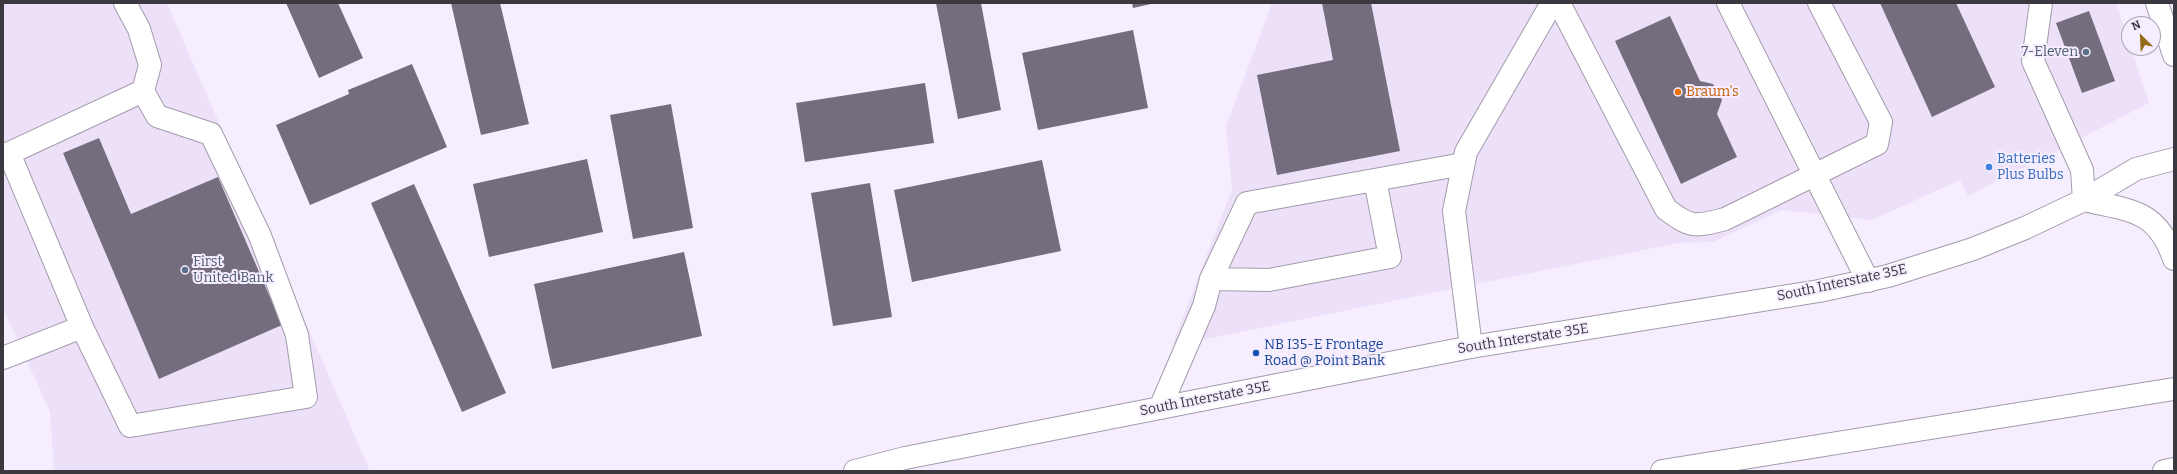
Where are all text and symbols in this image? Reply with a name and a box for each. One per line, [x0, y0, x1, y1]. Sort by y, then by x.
north arrow [2121, 16, 2161, 56]
text: N [2130, 18, 2143, 33]
place label: 7-Eleven [2021, 44, 2078, 60]
marker: 7-Eleven [2081, 47, 2091, 57]
place label: Braum's [1686, 84, 1739, 100]
marker: Braum's [1673, 87, 1683, 97]
place label: Batteries Plus Bulbs [1997, 151, 2064, 184]
marker: Batteries Plus Bulbs [1984, 162, 1994, 172]
place label: First United Bank [193, 254, 273, 286]
street label: South Interstate 35E [1775, 261, 1909, 305]
marker: First United Bank [180, 265, 190, 275]
street label: South Interstate 35E [1456, 320, 1590, 358]
place label: NB I35-E Frontage Road @ Point Bank [1264, 337, 1385, 370]
marker: NB I35-E Frontage Road @ Point Bank [1251, 348, 1261, 358]
street label: South Interstate 35E [1138, 378, 1272, 420]

